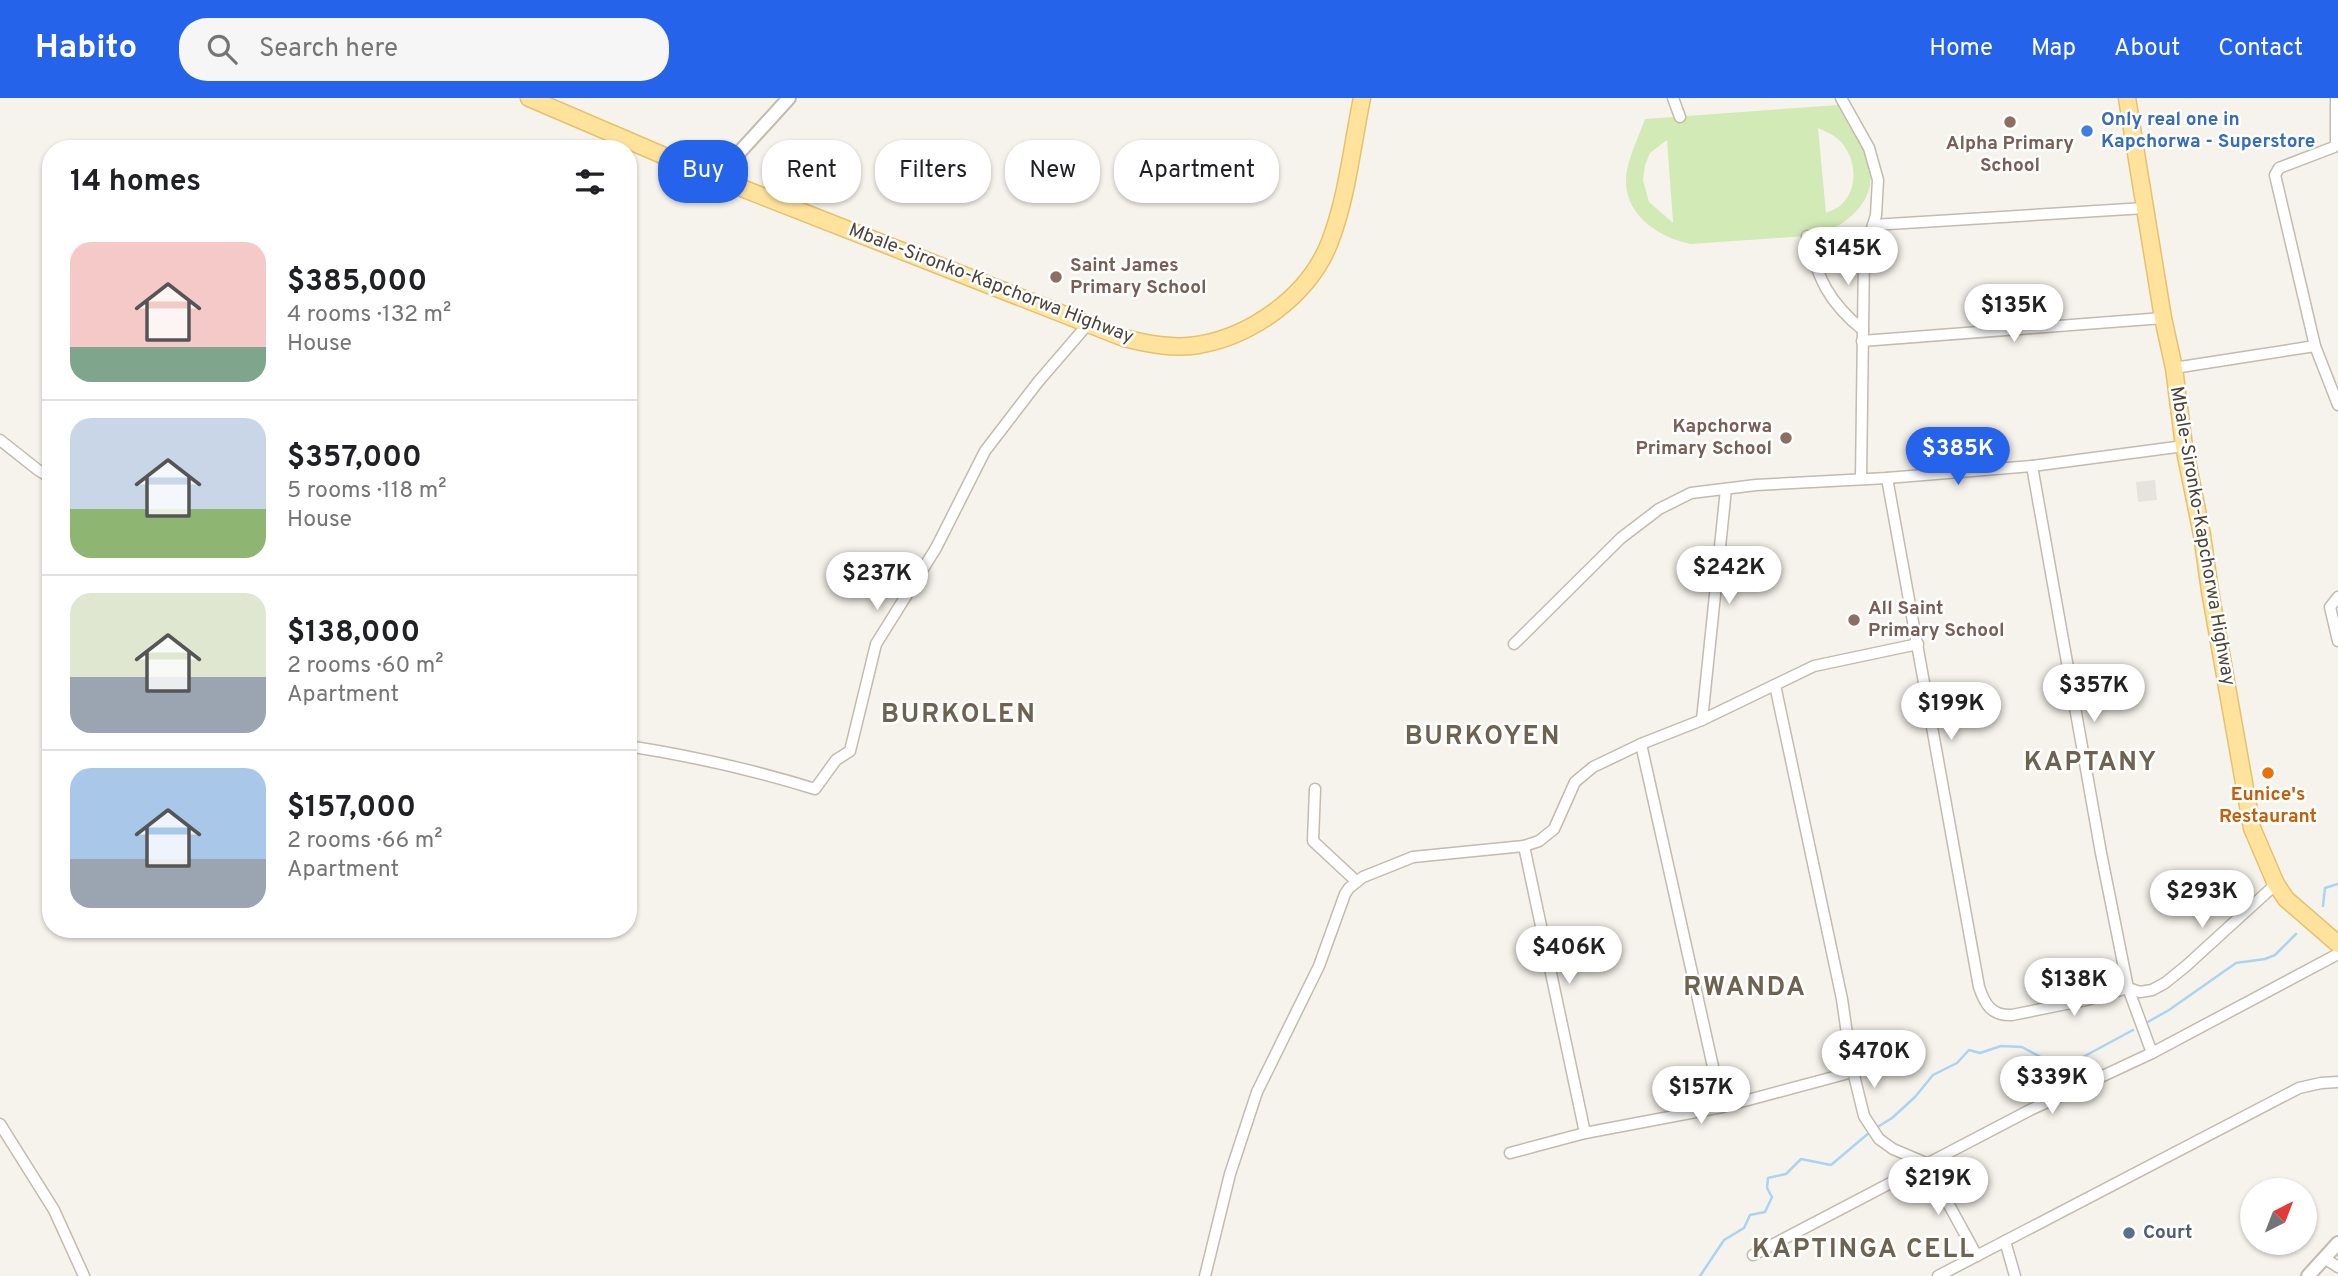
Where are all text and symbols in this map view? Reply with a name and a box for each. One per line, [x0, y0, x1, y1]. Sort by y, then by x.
search box [179, 18, 669, 81]
text: Habito [35, 28, 137, 70]
icon: search [203, 30, 241, 68]
text: Search here [259, 33, 398, 66]
text: Home [1929, 34, 1993, 64]
text: Map [2031, 34, 2076, 64]
text: About [2114, 34, 2180, 64]
text: Contact [2218, 34, 2303, 64]
place label: Only real one in Kapchorwa - Superstore [2101, 108, 2315, 154]
marker: Alpha Primary School [2002, 114, 2018, 130]
marker: Only real one in Kapchorwa - Superstore [2079, 123, 2095, 139]
place label: Alpha Primary School [1946, 132, 2074, 178]
chip: Buy [658, 140, 748, 203]
chip: Rent [762, 140, 861, 203]
chip: Filters [875, 140, 991, 203]
chip: New [1005, 140, 1100, 203]
chip: Apartment [1114, 140, 1279, 203]
icon: filters [571, 163, 609, 201]
text: 14 homes [70, 164, 201, 201]
street label: Mbale-Sironko-Kapchorwa Highway [845, 218, 1137, 350]
pin: $145K [1799, 228, 1897, 287]
text: $145K [1814, 235, 1882, 264]
place label: Saint James Primary School [1070, 254, 1206, 300]
text: $385,000 [287, 264, 427, 301]
marker: Saint James Primary School [1048, 269, 1064, 285]
icon: home [126, 270, 210, 354]
pin: $135K [1965, 285, 2063, 344]
text: $135K [1980, 292, 2048, 321]
text: 4 rooms · 132 m² [287, 301, 451, 330]
text: House [287, 330, 352, 359]
street label: Mbale-Sironko-Kapchorwa Highway [2164, 385, 2240, 687]
place label: Kapchorwa Primary School [1636, 415, 1772, 461]
pin: $385K [1909, 428, 2007, 487]
marker: Kapchorwa Primary School [1778, 430, 1794, 446]
text: $385K [1922, 435, 1994, 464]
text: $357,000 [287, 440, 422, 477]
icon: home [126, 446, 210, 530]
text: 5 rooms · 118 m² [287, 477, 446, 506]
text: House [287, 506, 352, 535]
pin: $242K [1680, 546, 1778, 606]
pin: $237K [828, 552, 926, 612]
text: $242K [1692, 554, 1766, 583]
text: $237K [842, 560, 912, 589]
place label: All Saint Primary School [1868, 597, 2004, 643]
marker: All Saint Primary School [1846, 612, 1862, 628]
text: $138,000 [287, 615, 420, 652]
icon: home [126, 621, 210, 705]
text: 2 rooms · 60 m² [287, 652, 444, 681]
pin: $357K [2045, 664, 2143, 724]
text: $357K [2059, 672, 2129, 701]
text: Apartment [287, 681, 399, 710]
pin: $199K [1902, 682, 2000, 742]
text: $199K [1917, 690, 1985, 719]
district label: BURKOLEN [881, 699, 1037, 732]
district label: BURKOYEN [1405, 721, 1561, 754]
district label: KAPTANY [2024, 747, 2158, 780]
marker: Eunice's Restaurant [2260, 765, 2276, 781]
place label: Eunice's Restaurant [2219, 783, 2317, 829]
text: $157,000 [287, 790, 416, 827]
icon: home [126, 796, 210, 880]
text: 2 rooms · 66 m² [287, 827, 443, 856]
text: Apartment [287, 856, 399, 885]
pin: $293K [2153, 870, 2251, 930]
text: $293K [2166, 878, 2238, 907]
pin: $406K [1520, 926, 1618, 986]
text: $406K [1532, 934, 1606, 963]
pin: $138K [2025, 958, 2123, 1018]
text: $138K [2040, 966, 2108, 995]
district label: RWANDA [1683, 972, 1807, 1005]
pin: $470K [1825, 1030, 1923, 1090]
text: $470K [1838, 1038, 1910, 1067]
pin: $339K [2003, 1056, 2101, 1116]
text: $339K [2016, 1064, 2088, 1093]
pin: $157K [1652, 1066, 1750, 1126]
text: $157K [1668, 1074, 1734, 1103]
pin: $219K [1889, 1158, 1987, 1217]
text: $219K [1904, 1165, 1972, 1194]
north arrow [2240, 1178, 2317, 1255]
map controls [2240, 1178, 2317, 1255]
place label: Court [2143, 1221, 2193, 1245]
marker: Court [2121, 1225, 2137, 1241]
district label: KAPTINGA CELL [1752, 1234, 1976, 1267]

